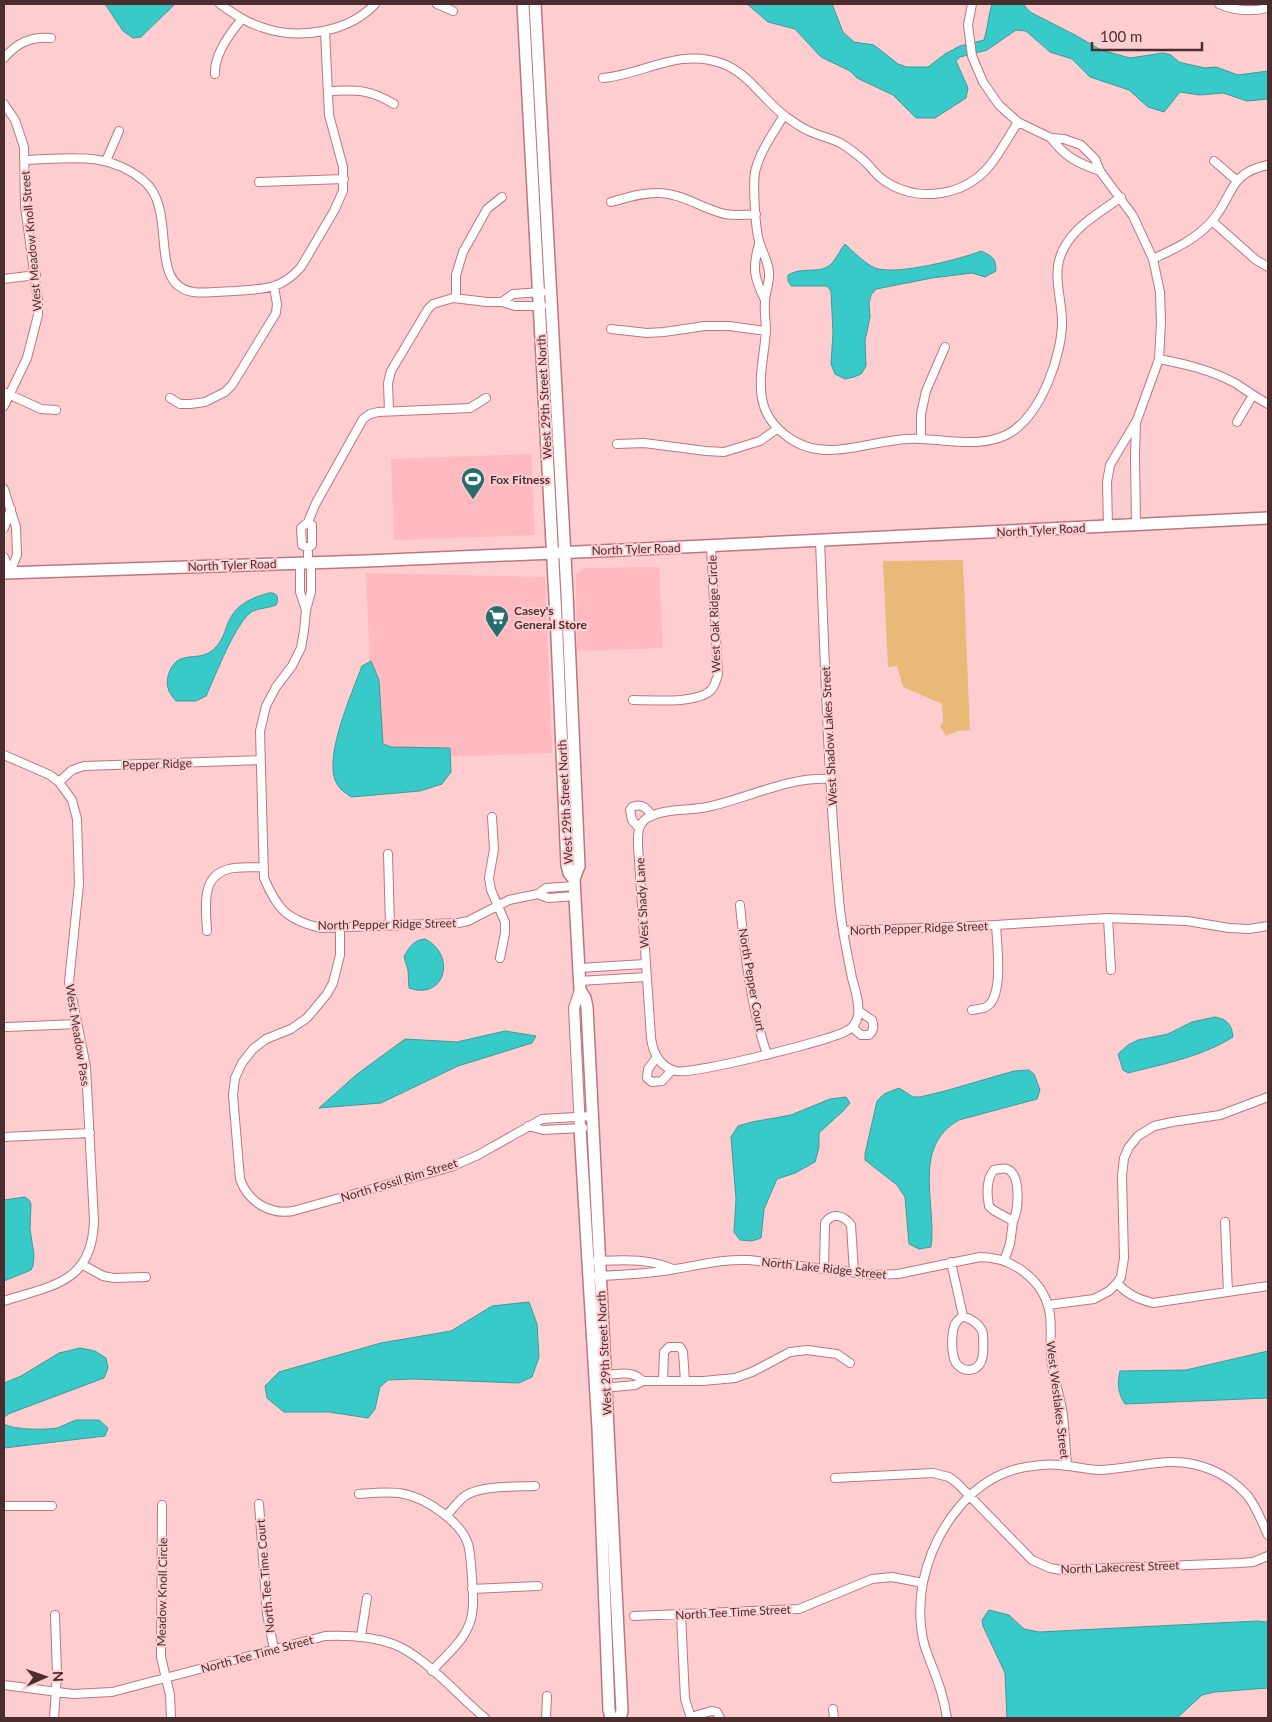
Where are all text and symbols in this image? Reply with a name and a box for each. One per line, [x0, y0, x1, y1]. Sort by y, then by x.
scale bar [1092, 20, 1202, 52]
text: 100 m [1100, 27, 1142, 45]
street label: West Meadow Knoll Street [17, 169, 45, 312]
street label: West 29th Street North [533, 334, 555, 460]
sports icon: Fox Fitness [460, 466, 486, 500]
place label: Fox Fitness [490, 472, 550, 487]
street label: North Tyler Road [996, 520, 1086, 540]
street label: North Tyler Road [591, 540, 681, 558]
street label: West Oak Ridge Circle [704, 555, 724, 673]
street label: North Tyler Road [187, 556, 277, 574]
place label: Casey's General Store [514, 603, 588, 632]
supermarket icon: Casey's General Store [484, 604, 510, 638]
street label: West Shadow Lakes Street [818, 665, 840, 806]
street label: West 29th Street North [554, 739, 576, 865]
street label: Pepper Ridge [122, 755, 192, 773]
street label: West Shady Lane [632, 857, 652, 949]
street label: North Pepper Ridge Street [318, 915, 457, 933]
street label: North Pepper Ridge Street [849, 918, 989, 938]
street label: North Pepper Court [736, 927, 769, 1033]
street label: West Meadow Pass [63, 983, 93, 1087]
street label: North Fossil Rim Street [339, 1155, 460, 1205]
street label: North Lake Ridge Street [761, 1254, 888, 1282]
street label: West 29th Street North [593, 1290, 615, 1416]
street label: West Westlakes Street [1043, 1340, 1073, 1461]
street label: North Tee Time Court [252, 1518, 277, 1634]
street label: Meadow Knoll Circle [154, 1537, 170, 1647]
street label: North Lakecrest Street [1060, 1557, 1180, 1577]
street label: North Tee Time Street [675, 1601, 792, 1623]
street label: North Tee Time Street [199, 1632, 315, 1676]
north arrow [20, 1652, 70, 1702]
text: N [50, 1671, 67, 1682]

